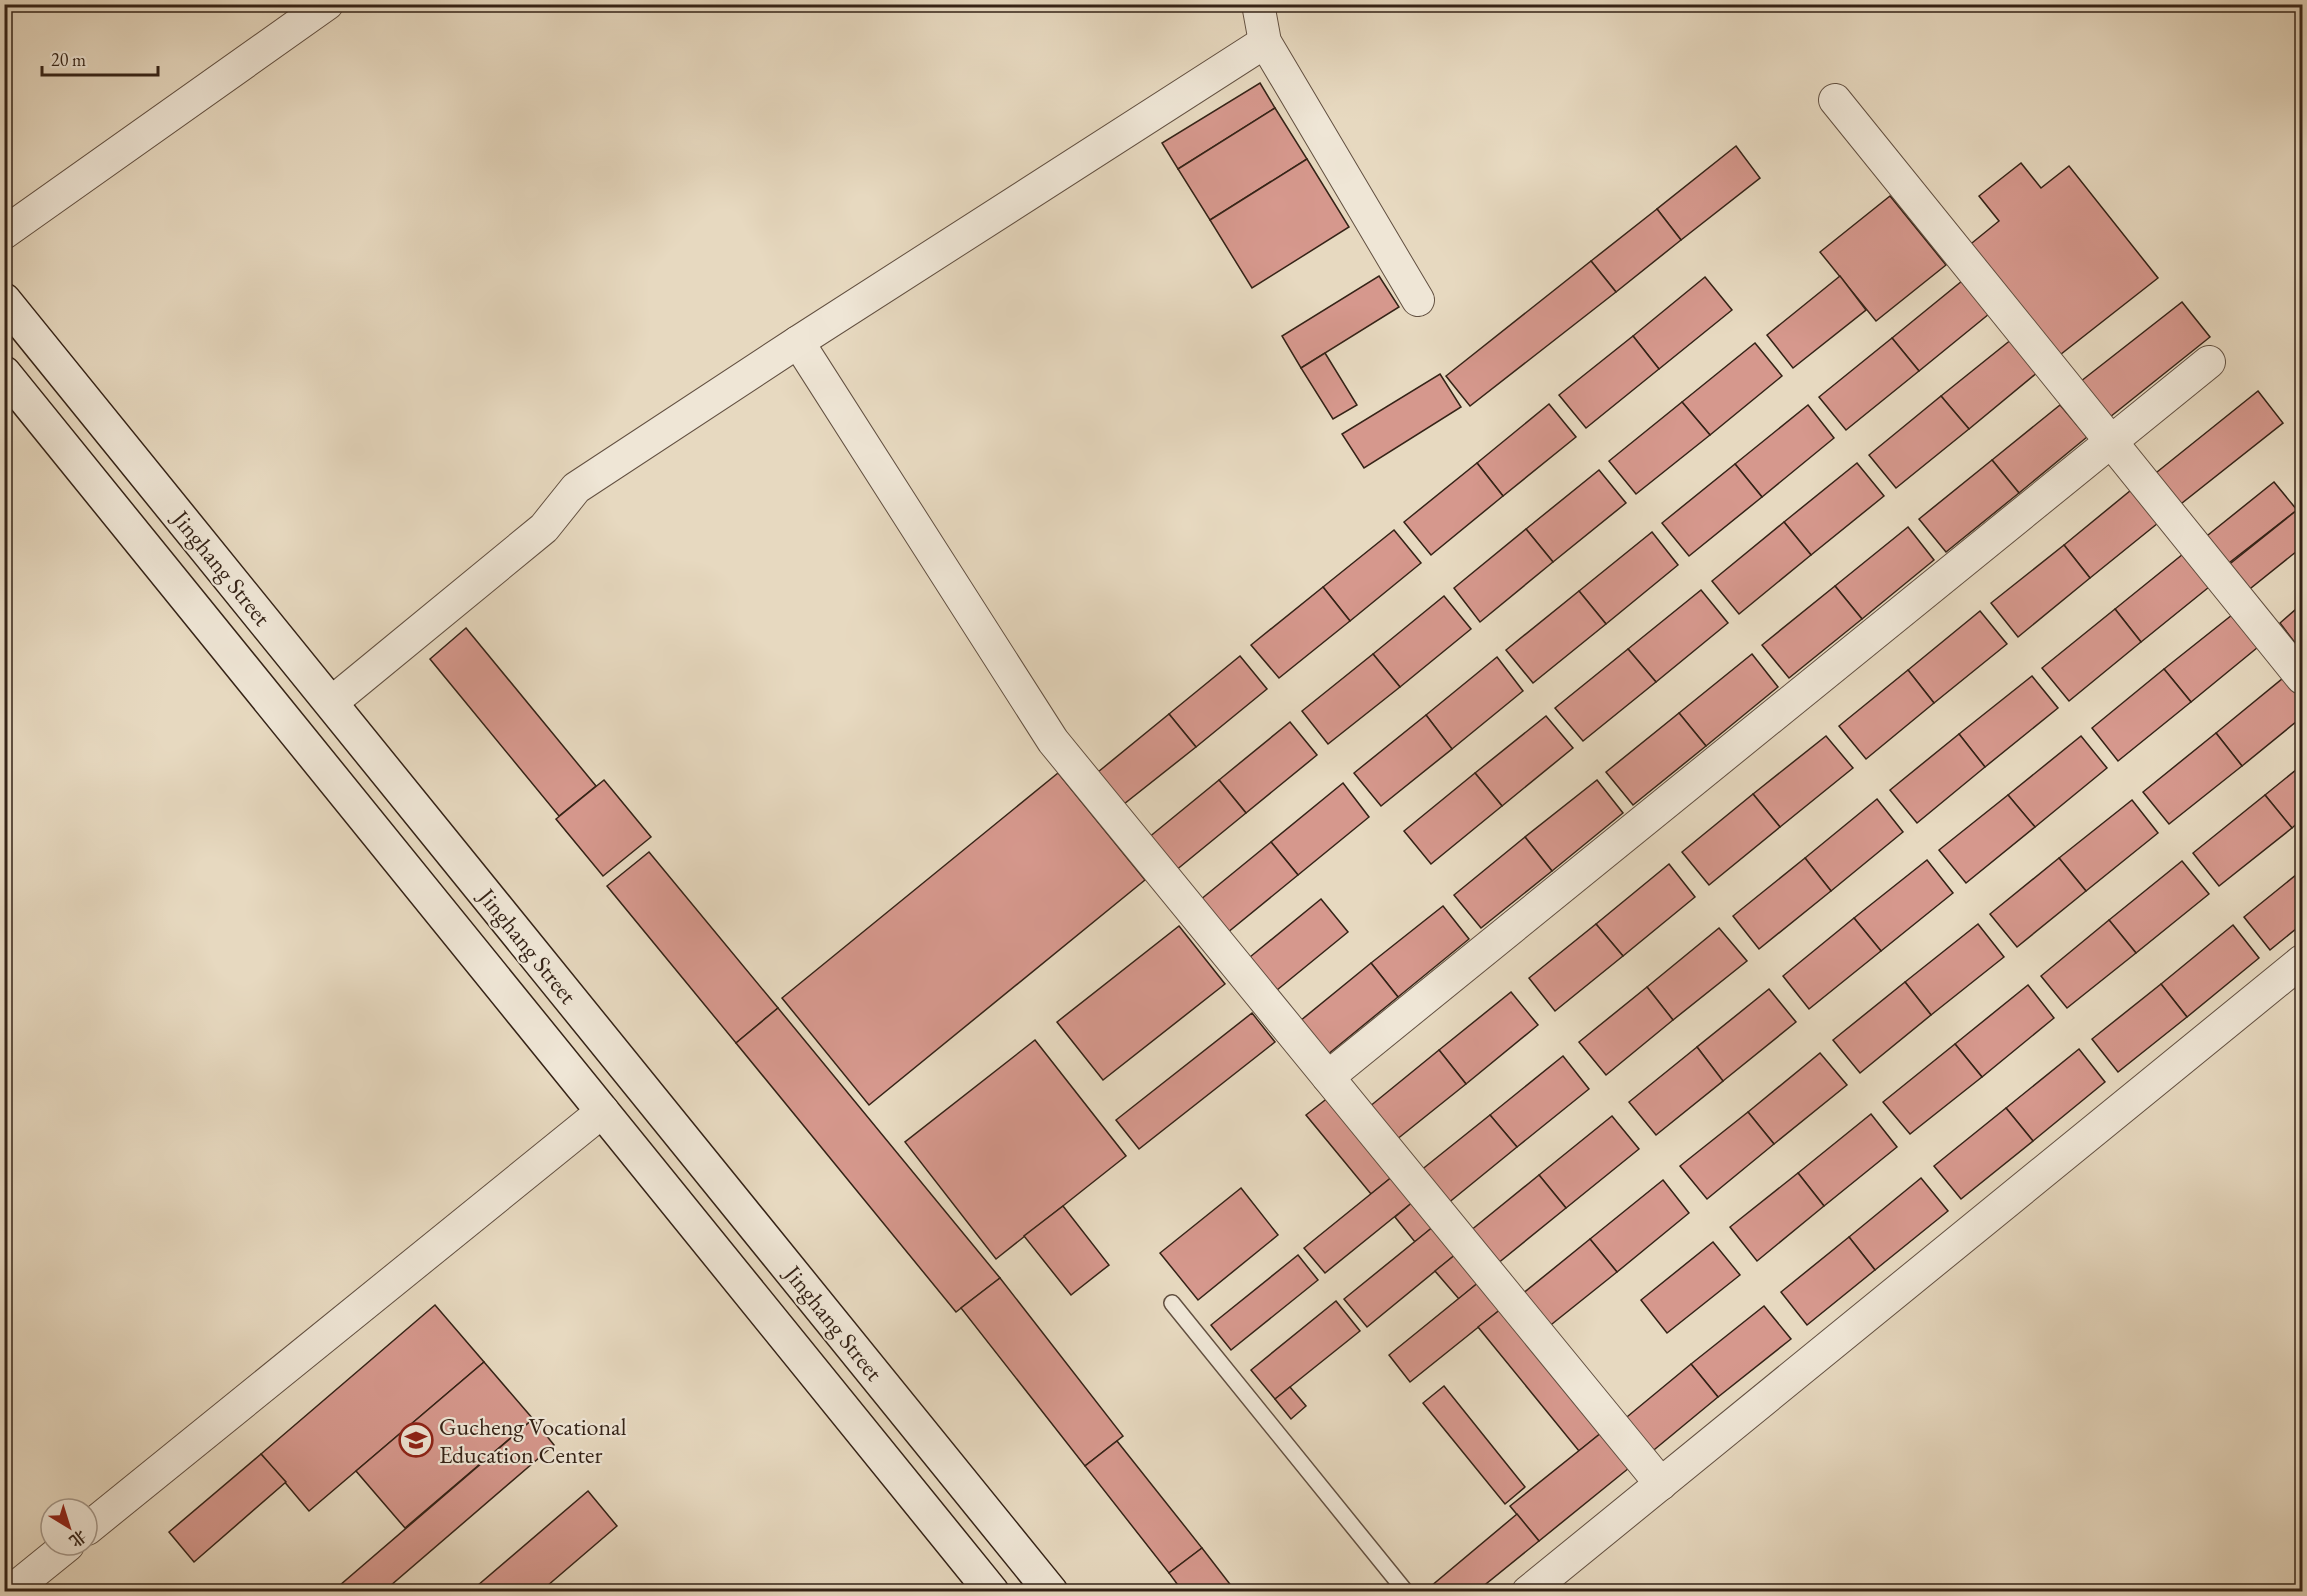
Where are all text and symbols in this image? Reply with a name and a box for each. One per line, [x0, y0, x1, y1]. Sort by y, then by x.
scale bar [42, 39, 158, 77]
text: 20 m [51, 48, 86, 71]
street label: Jinghang Street [165, 502, 278, 632]
street label: Jinghang Street [471, 880, 584, 1010]
street label: Jinghang Street [777, 1257, 890, 1387]
place label: Gucheng Vocational Education Center [439, 1411, 627, 1470]
school or university icon: Gucheng Vocational Education Center [398, 1422, 434, 1458]
north arrow [39, 1497, 99, 1557]
text: 北 [65, 1525, 91, 1552]

